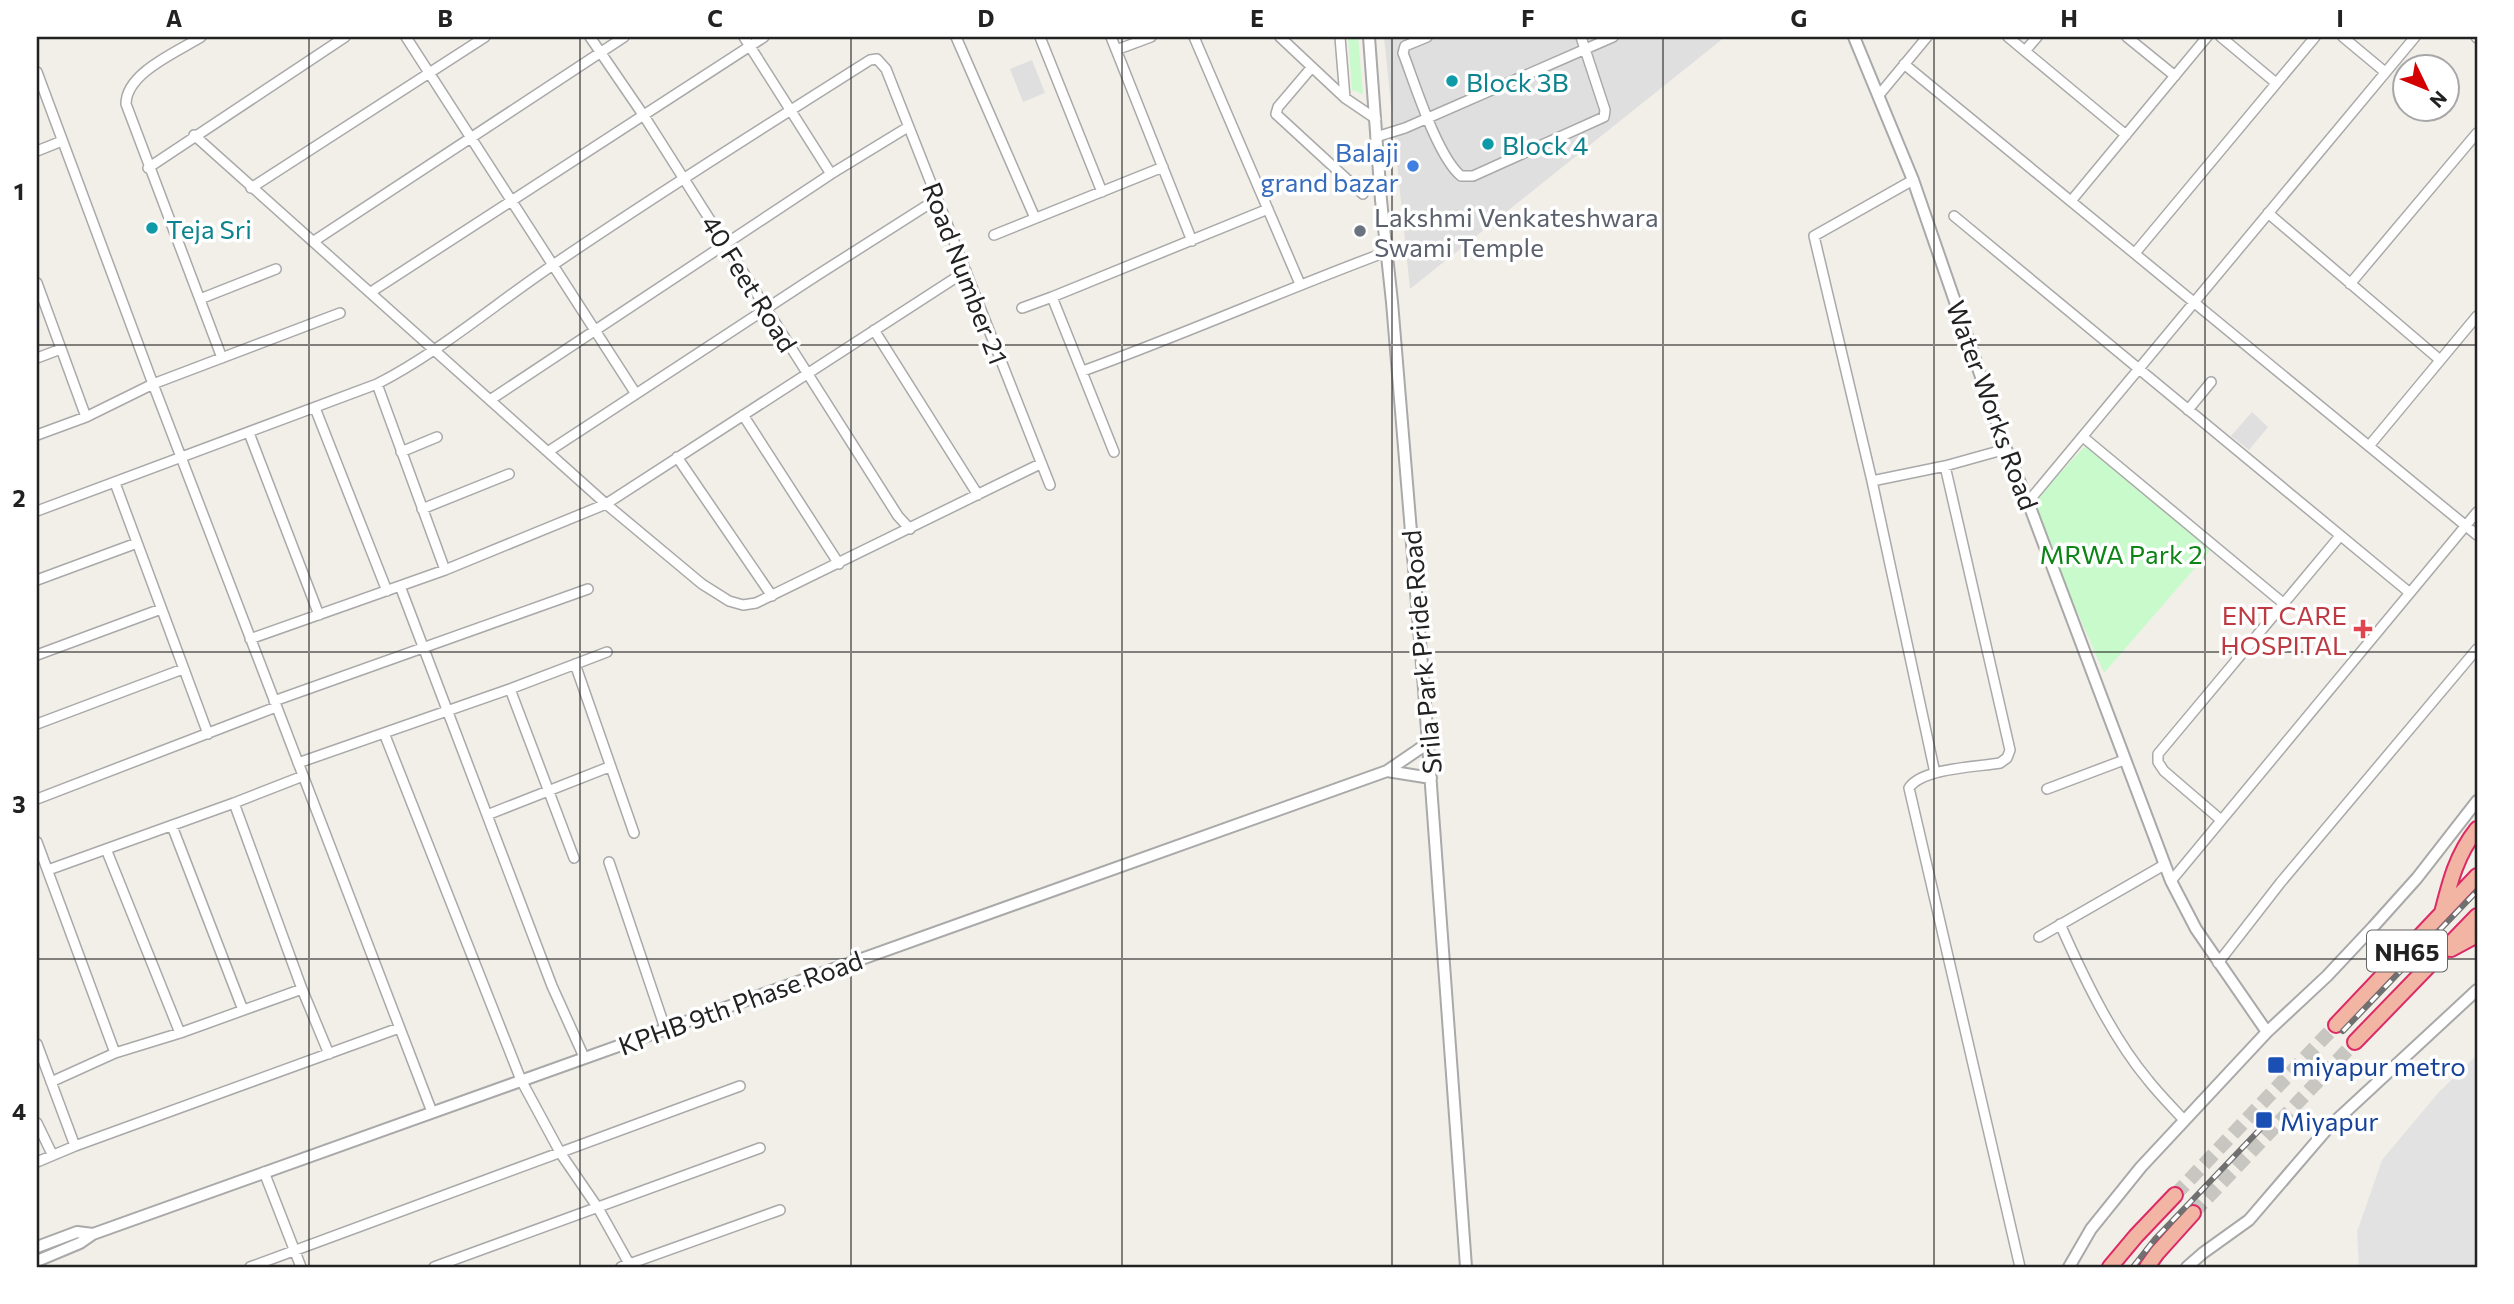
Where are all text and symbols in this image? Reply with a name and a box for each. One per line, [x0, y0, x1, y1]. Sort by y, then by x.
text: A [166, 4, 183, 32]
text: B [437, 4, 453, 32]
text: C [707, 4, 723, 32]
text: D [978, 4, 995, 32]
text: E [1250, 4, 1264, 32]
text: F [1521, 4, 1535, 32]
text: G [1791, 4, 1807, 32]
text: H [2060, 4, 2078, 32]
text: I [2336, 4, 2344, 32]
north arrow [2392, 52, 2462, 122]
place label: Block 3B [1466, 66, 1568, 97]
marker: Block 3B [1444, 73, 1460, 89]
text: N [2426, 87, 2452, 113]
place label: Block 4 [1502, 129, 1588, 160]
place label: Balaji grand bazar [1260, 136, 1399, 197]
marker: Block 4 [1480, 136, 1496, 152]
marker: Balaji grand bazar [1405, 158, 1421, 174]
text: 1 [14, 177, 24, 205]
street label: Road Number 21 [917, 178, 1015, 368]
place label: Lakshmi Venkateshwara Swami Temple [1374, 201, 1658, 262]
street label: 40 Feet Road [696, 209, 804, 357]
place label: Teja Sri [166, 213, 252, 244]
marker: Teja Sri [144, 220, 160, 236]
marker: Lakshmi Venkateshwara Swami Temple [1352, 223, 1368, 239]
street label: Water Works Road [1941, 296, 2045, 514]
text: 2 [12, 484, 26, 512]
street label: Srila Park Pride Road [1395, 529, 1447, 775]
park label: MRWA Park 2 [2039, 538, 2203, 569]
place label: ENT CARE HOSPITAL [2220, 599, 2347, 660]
marker: ENT CARE HOSPITAL [2353, 619, 2373, 639]
text: 3 [12, 790, 26, 818]
road number: NH65 [2367, 931, 2447, 972]
street label: KPHB 9th Phase Road [614, 943, 866, 1061]
place label: miyapur metro [2292, 1050, 2466, 1081]
marker: miyapur metro [2266, 1055, 2286, 1075]
text: 4 [12, 1097, 26, 1125]
place label: Miyapur [2280, 1105, 2379, 1136]
marker: Miyapur [2254, 1110, 2274, 1130]

